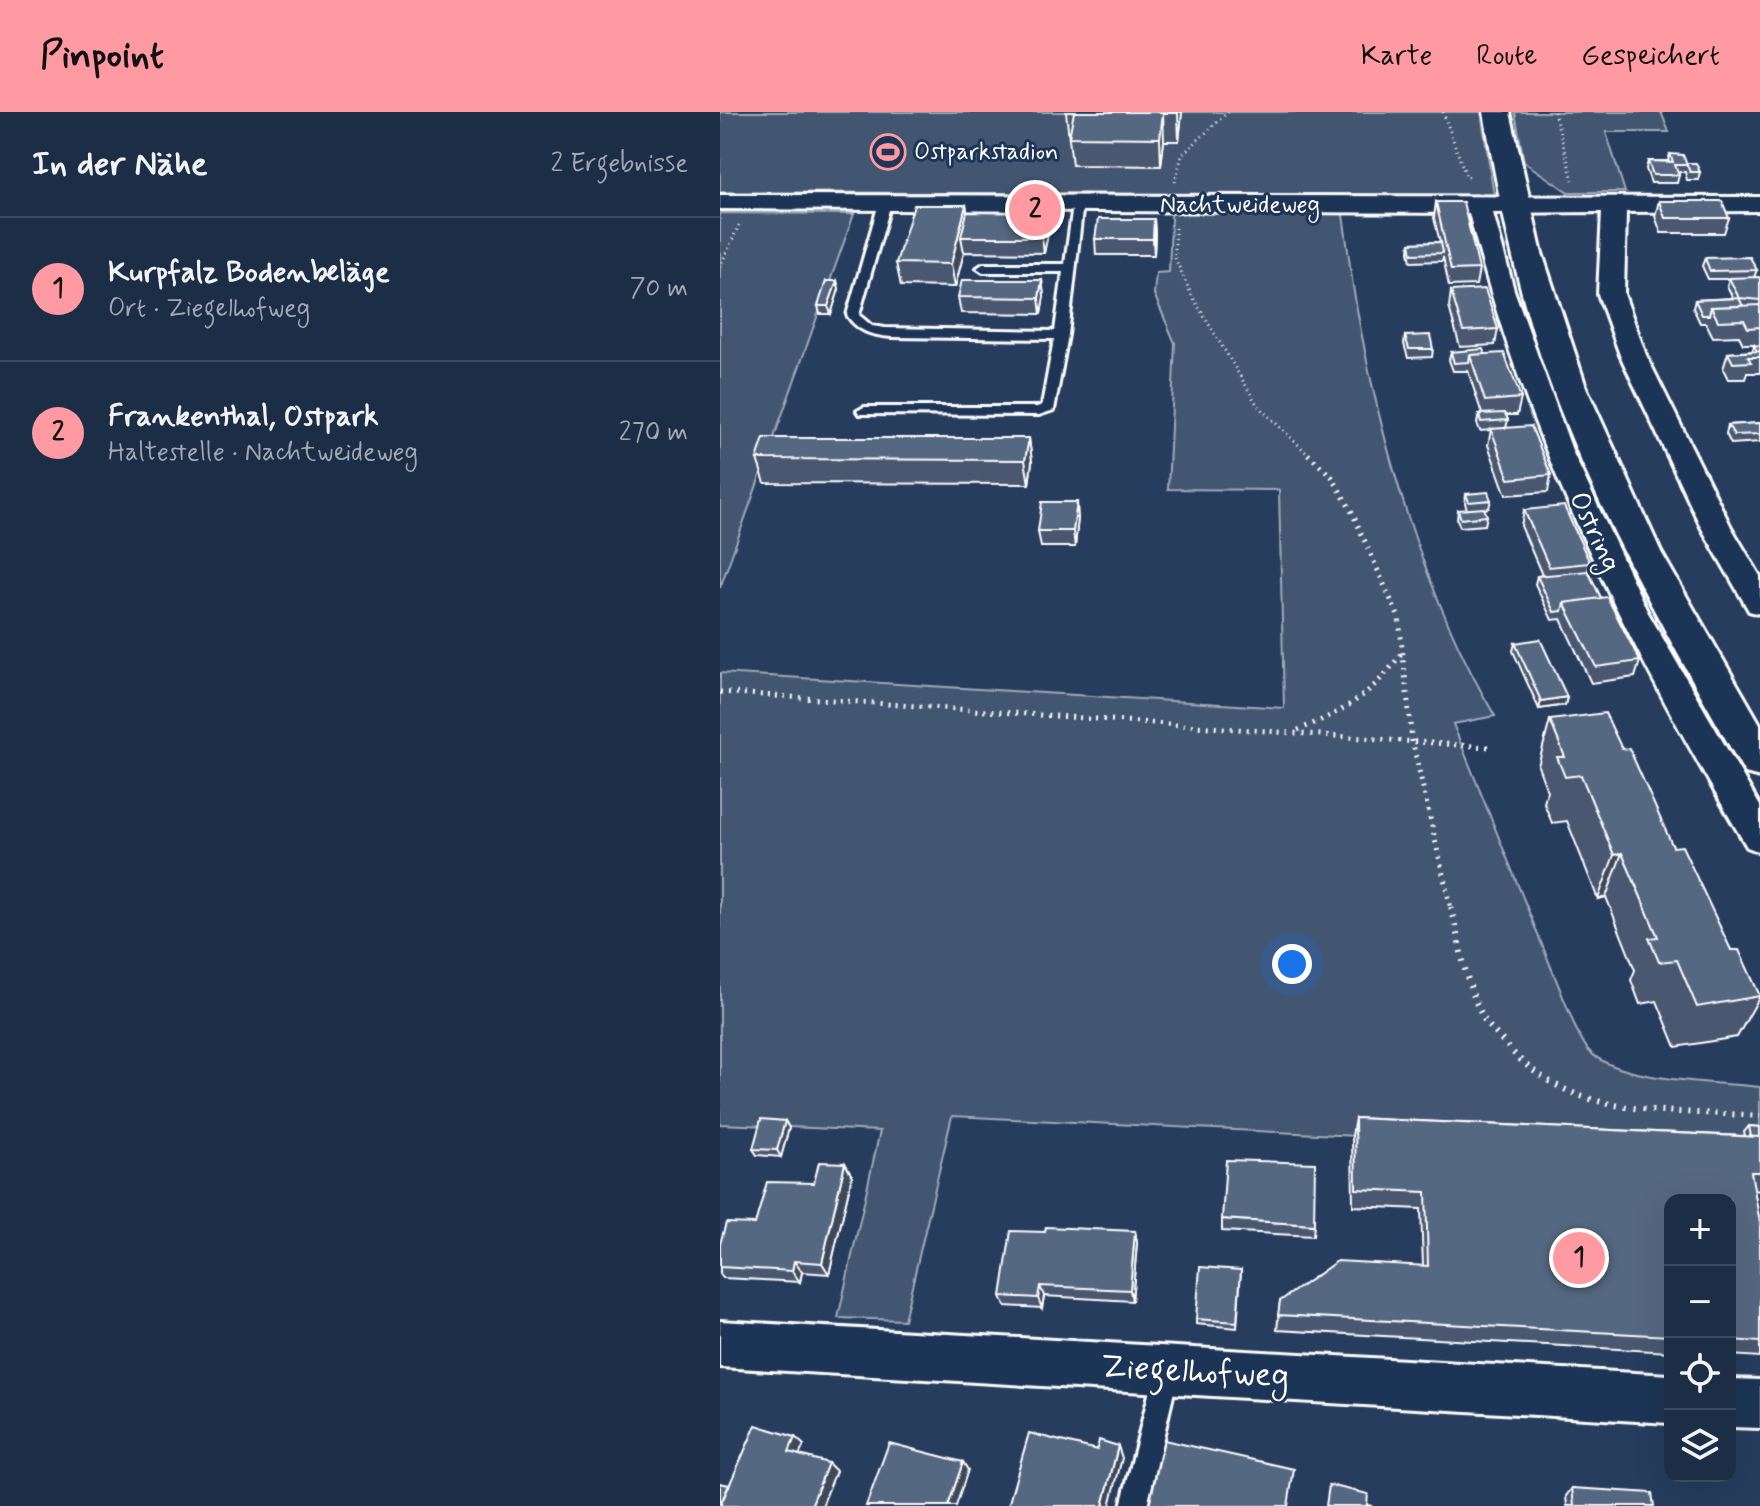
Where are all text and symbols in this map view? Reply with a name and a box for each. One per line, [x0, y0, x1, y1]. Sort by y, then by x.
text: Pinpoint [40, 32, 164, 81]
text: Karte [1361, 38, 1432, 75]
text: Route [1476, 38, 1537, 75]
text: Gespeichert [1581, 38, 1720, 75]
sports icon: Ostparkstadion [869, 133, 907, 171]
place label: Ostparkstadion [914, 137, 1058, 168]
text: In der Nähe [32, 142, 207, 187]
text: 2 Ergebnisse [550, 147, 688, 181]
pin: 2 [1009, 180, 1061, 240]
street label: Nachtweideweg [1160, 190, 1320, 223]
text: Kurpfalz Bodenbeläge [108, 253, 390, 292]
text: 1 [52, 272, 64, 306]
text: 70 m [630, 272, 688, 306]
text: Ort · Ziegelhofweg [108, 292, 310, 326]
text: Frankenthal, Ostpark [108, 397, 379, 436]
text: 2 [52, 416, 64, 450]
text: 270 m [619, 416, 688, 450]
text: Haltestelle · Nachtweideweg [108, 436, 418, 470]
street label: Ostring [1557, 486, 1629, 579]
your location [1272, 944, 1312, 984]
map controls [1664, 1194, 1736, 1482]
button: + [1664, 1194, 1736, 1266]
pin: 1 [1553, 1228, 1605, 1288]
button: − [1664, 1266, 1736, 1338]
button: locate [1664, 1338, 1736, 1410]
street label: Ziegelhofweg [1100, 1345, 1290, 1402]
button: layers [1664, 1410, 1736, 1482]

